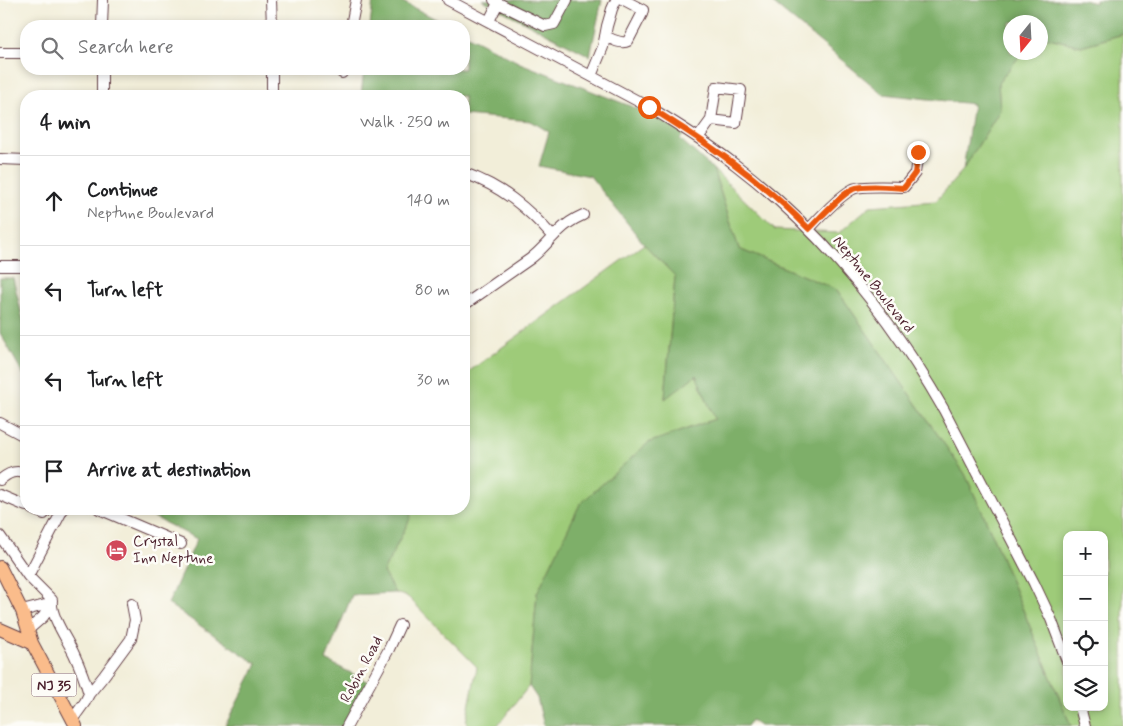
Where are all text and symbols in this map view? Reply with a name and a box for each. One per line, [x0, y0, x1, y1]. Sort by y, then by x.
north arrow [1003, 15, 1048, 60]
search box [20, 20, 470, 75]
icon: search [38, 34, 66, 62]
text: Search here [78, 35, 174, 60]
route start [638, 96, 661, 119]
text: 4 min [40, 109, 91, 137]
text: Walk · 250 m [360, 112, 450, 133]
route end [907, 141, 930, 164]
text: Continue [87, 178, 158, 203]
icon: ahead [40, 187, 68, 215]
text: 140 m [406, 190, 450, 211]
text: Neptune Boulevard [87, 203, 214, 224]
street label: Neptune Boulevard [828, 232, 919, 337]
icon: left [40, 277, 68, 305]
text: Turn left [87, 278, 163, 303]
text: 80 m [415, 280, 450, 301]
icon: left [40, 367, 68, 395]
text: Turn left [87, 368, 163, 393]
text: 30 m [417, 370, 450, 391]
icon: arrive [40, 457, 68, 485]
text: Arrive at destination [87, 458, 251, 483]
map controls [1063, 531, 1108, 711]
button: + [1063, 531, 1108, 576]
place label: Crystal Inn Neptune [133, 532, 213, 569]
hotel icon: Crystal Inn Neptune [105, 538, 129, 562]
button: − [1063, 576, 1108, 621]
button: locate [1063, 621, 1108, 666]
street label: Robin Road [336, 633, 388, 706]
button: layers [1063, 666, 1108, 711]
road number: NJ 35 [32, 674, 76, 696]

